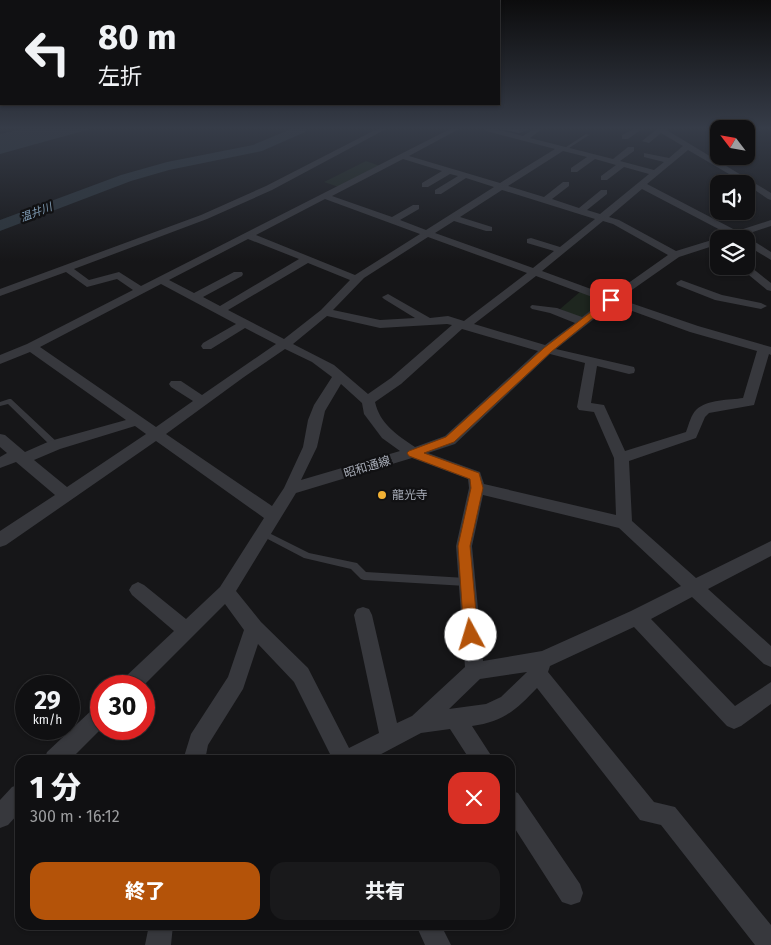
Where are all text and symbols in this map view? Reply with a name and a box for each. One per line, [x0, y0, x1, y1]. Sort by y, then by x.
text: 80 m [98, 16, 177, 58]
icon: left [15, 20, 80, 85]
text: 左折 [98, 63, 142, 90]
north arrow [710, 120, 755, 165]
map controls [710, 120, 755, 275]
button: sound [710, 175, 755, 220]
water label: 温井川 [18, 200, 55, 224]
button: layers [710, 230, 755, 275]
pin [590, 279, 632, 321]
icon: arrive [597, 286, 625, 314]
street label: 昭和通線 [342, 453, 392, 481]
place label: 龍光寺 [392, 488, 428, 502]
marker: 龍光寺 [376, 489, 388, 501]
position arrow [444, 608, 496, 660]
speed limit sign: 30 [90, 675, 155, 740]
text: 29 [34, 686, 61, 716]
text: km/h [33, 713, 62, 727]
text: 1 分 [30, 770, 81, 806]
button: close [448, 772, 500, 824]
text: 300 m · 16:12 [30, 807, 120, 826]
button: 終了 [30, 862, 260, 920]
button: 共有 [270, 862, 500, 920]

